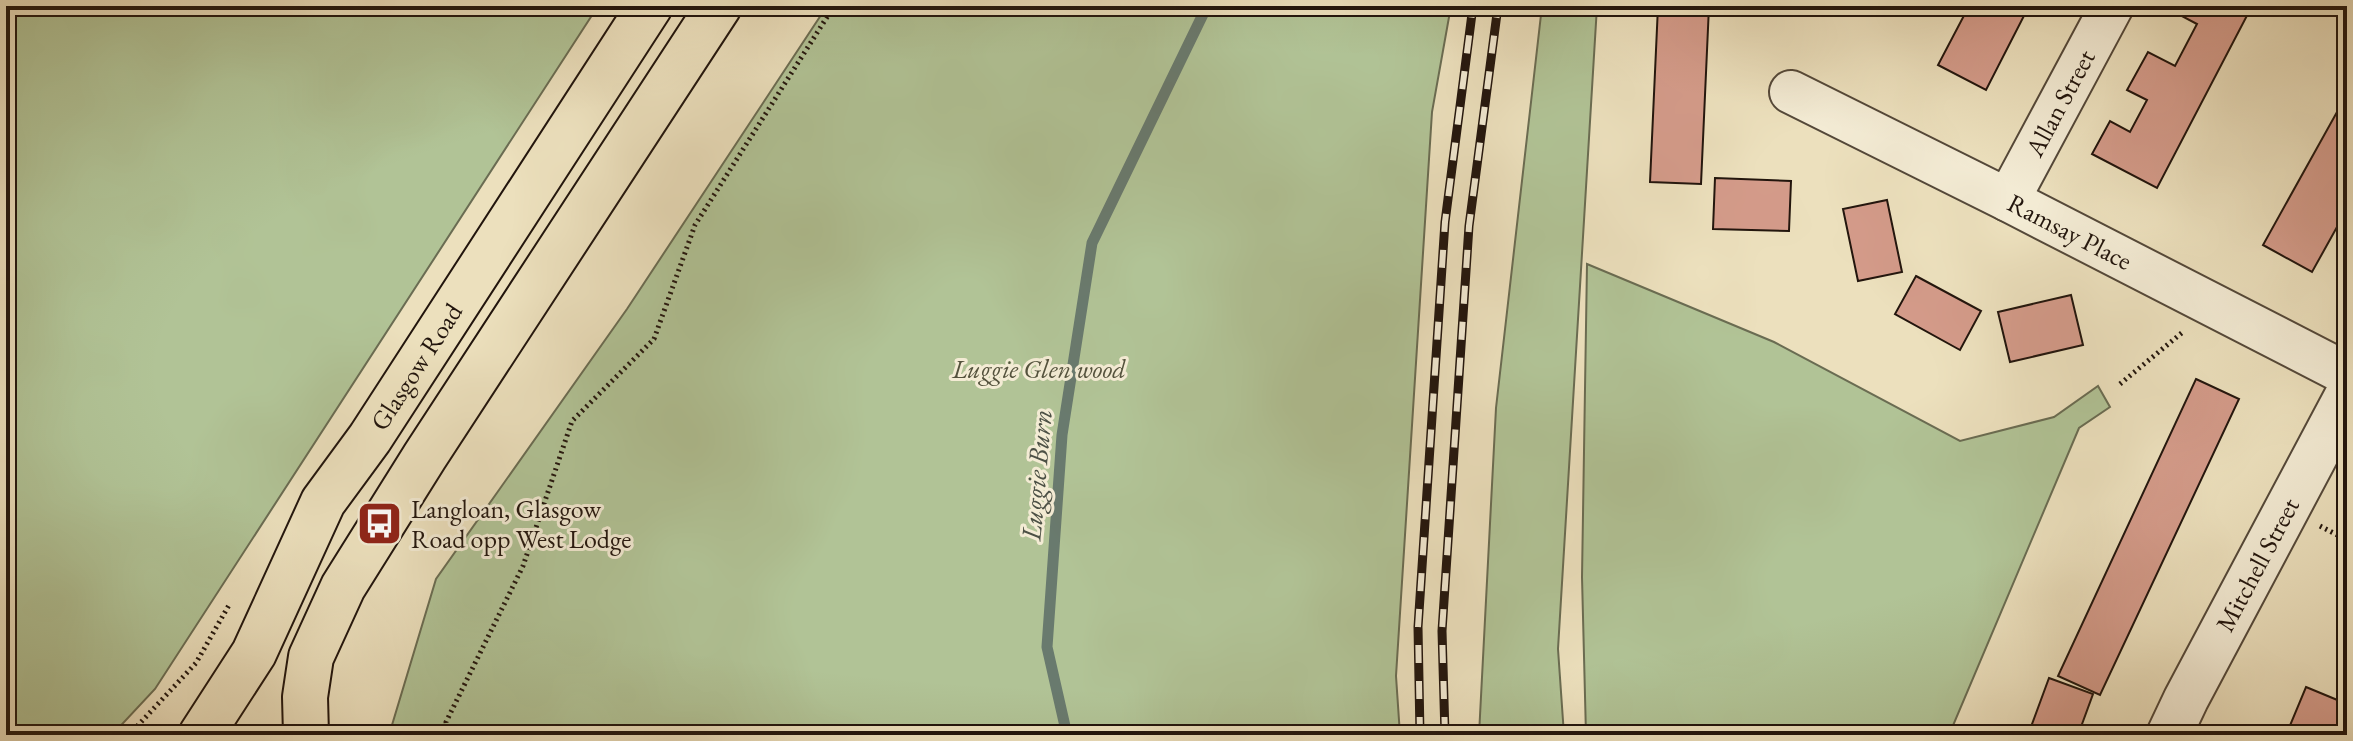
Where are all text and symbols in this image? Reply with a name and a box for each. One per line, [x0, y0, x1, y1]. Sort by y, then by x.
street label: Allan Street [2017, 43, 2103, 164]
street label: Ramsay Place [2002, 186, 2138, 278]
street label: Glasgow Road [362, 296, 470, 437]
park label: Luggie Glen wood [951, 352, 1126, 386]
water label: Luggie Burn [1012, 408, 1060, 543]
place label: Langloan, Glasgow Road opp West Lodge [411, 492, 631, 556]
street label: Mitchell Street [2208, 492, 2307, 637]
bus stop icon: Langloan, Glasgow Road opp West Lodge [356, 500, 404, 548]

